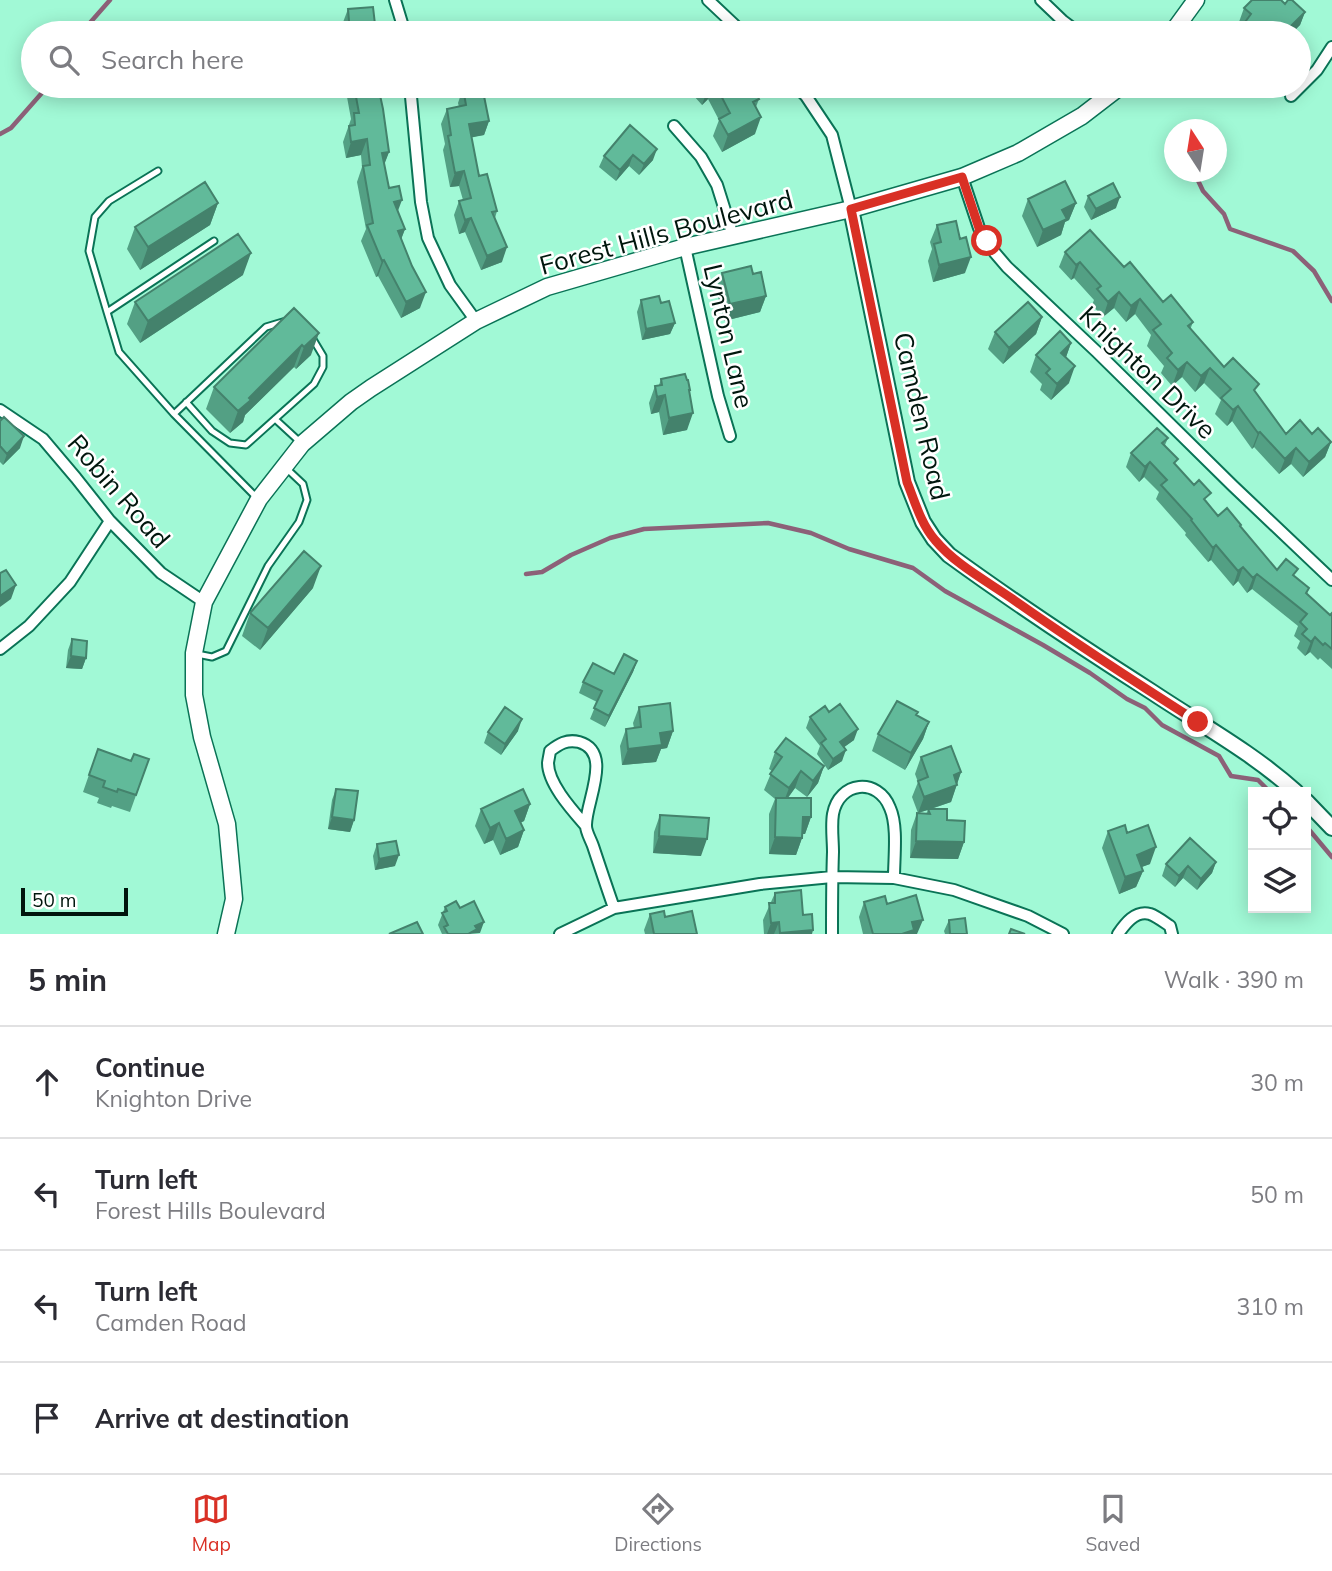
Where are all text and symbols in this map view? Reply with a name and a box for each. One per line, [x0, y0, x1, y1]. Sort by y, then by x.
search box [21, 21, 1311, 98]
icon: search [45, 41, 83, 79]
text: Search here [101, 43, 244, 76]
north arrow [1164, 119, 1227, 182]
street label: Forest Hills Boulevard [536, 182, 796, 282]
route start [971, 225, 1002, 256]
street label: Lynton Lane [696, 261, 762, 411]
street label: Knighton Drive [1073, 298, 1223, 446]
street label: Camden Road [887, 329, 957, 503]
street label: Robin Road [61, 427, 177, 555]
route end [1182, 706, 1213, 737]
map controls [1248, 787, 1311, 913]
button: locate [1248, 787, 1311, 850]
button: layers [1248, 850, 1311, 913]
scale bar [21, 885, 128, 917]
text: 50 m [32, 888, 76, 912]
text: 5 min [28, 961, 107, 999]
text: Walk · 390 m [1164, 965, 1304, 994]
text: Continue [95, 1051, 205, 1084]
icon: ahead [28, 1063, 66, 1101]
text: 30 m [1250, 1068, 1304, 1097]
text: Knighton Drive [95, 1084, 252, 1113]
text: Turn left [95, 1163, 197, 1196]
icon: left [28, 1175, 66, 1213]
text: 50 m [1250, 1180, 1304, 1209]
text: Forest Hills Boulevard [95, 1196, 326, 1225]
text: Turn left [95, 1275, 197, 1308]
icon: left [28, 1287, 66, 1325]
text: 310 m [1236, 1292, 1304, 1321]
text: Camden Road [95, 1308, 247, 1337]
icon: arrive [28, 1399, 66, 1437]
text: Arrive at destination [95, 1402, 350, 1435]
tab: Map [192, 1490, 231, 1556]
tab: Directions [614, 1490, 702, 1556]
tab: Saved [1085, 1490, 1140, 1556]

